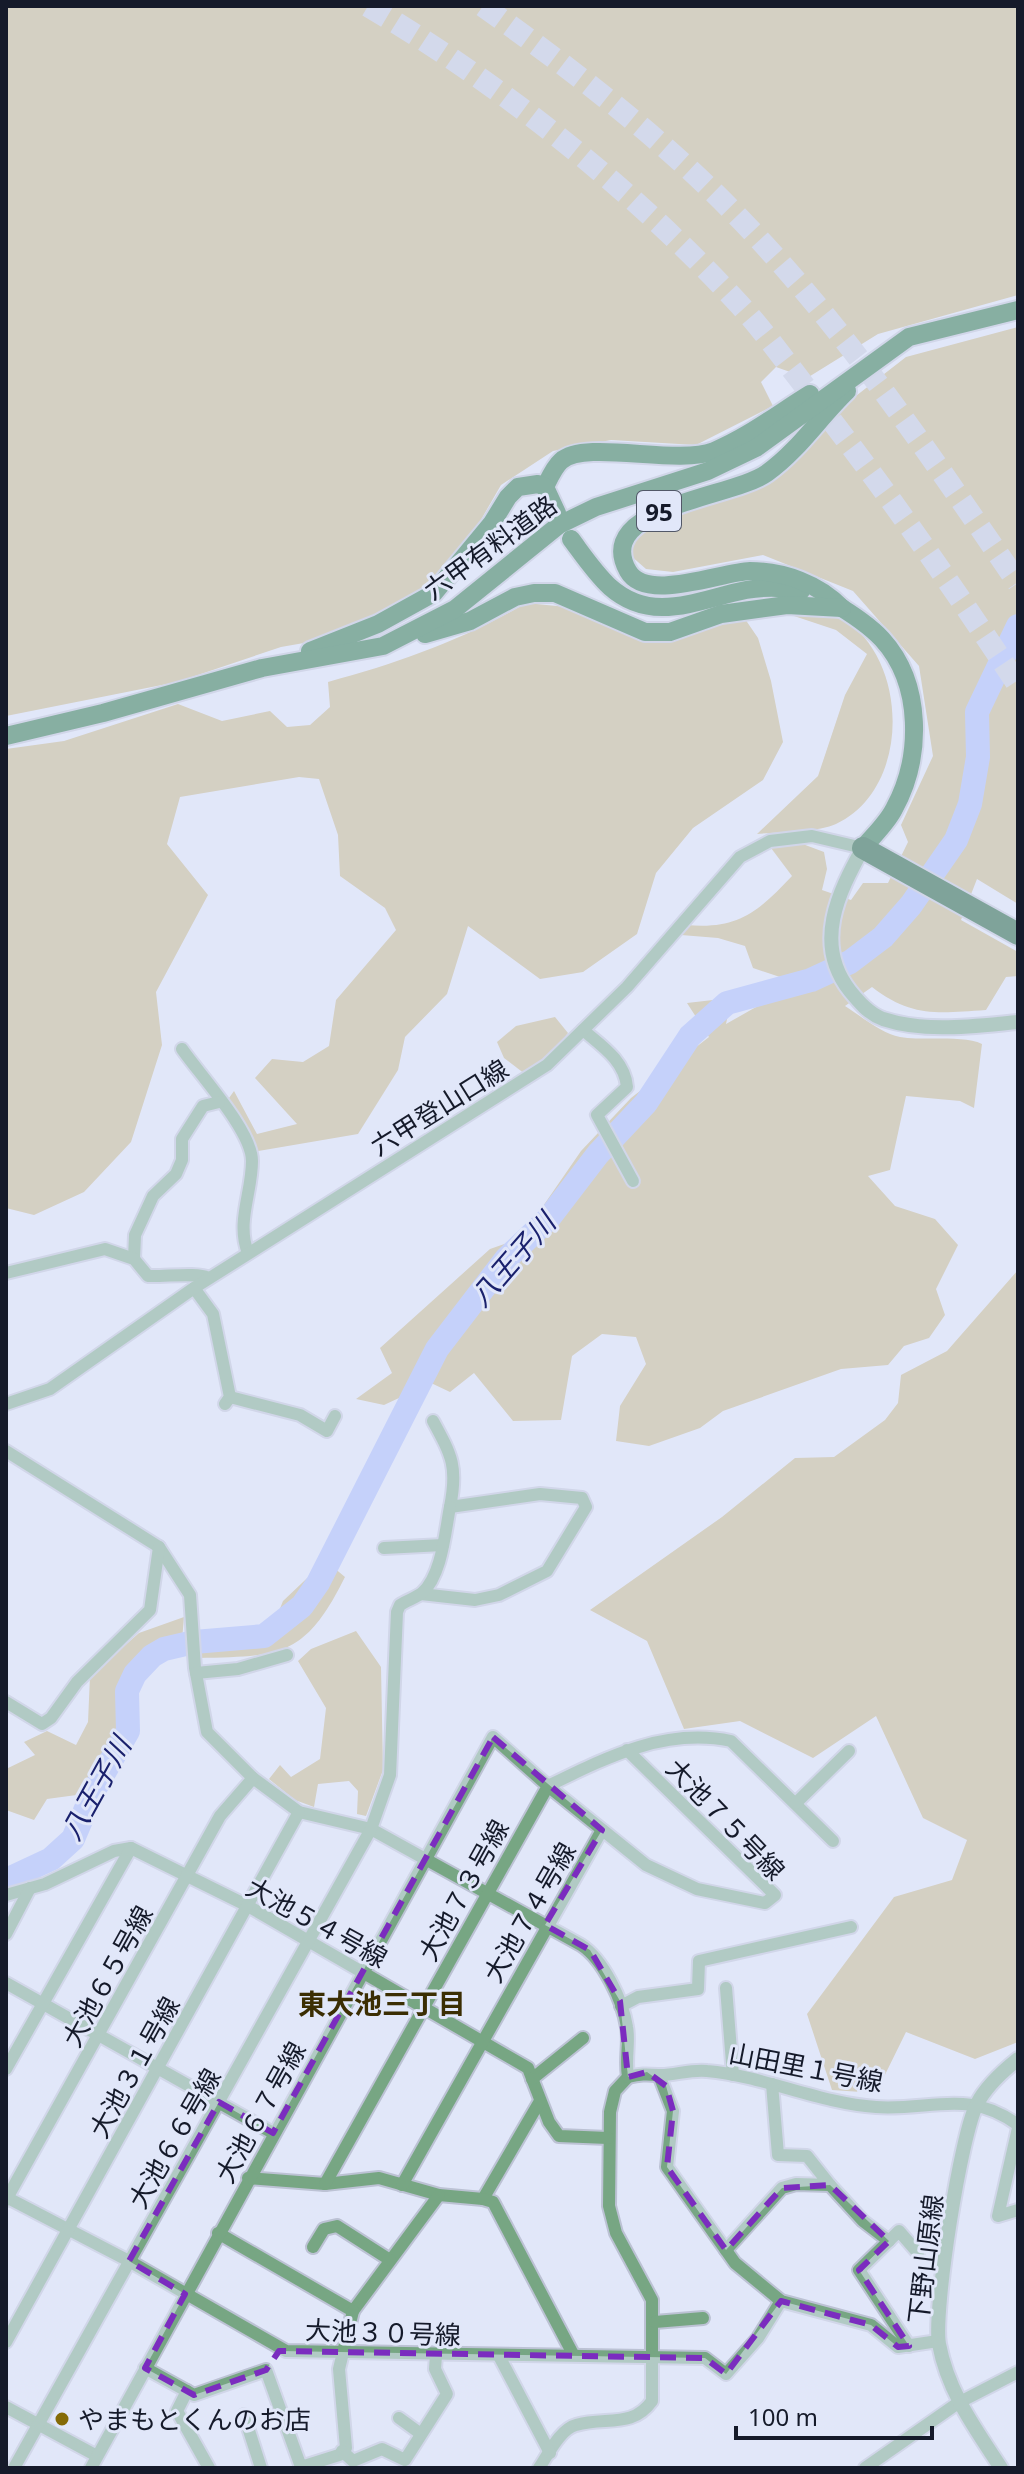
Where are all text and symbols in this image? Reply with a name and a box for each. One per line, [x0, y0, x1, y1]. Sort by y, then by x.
street label: 六甲有料道路 [416, 487, 564, 607]
road number: 95 [637, 491, 681, 531]
street label: 六甲登山口線 [363, 1050, 515, 1164]
water label: 八王子川 [461, 1202, 565, 1314]
water label: 八王子川 [51, 1727, 140, 1846]
street label: 大池７５号線 [659, 1750, 793, 1888]
street label: 大池７３号線 [409, 1813, 517, 1967]
street label: 大池７４号線 [474, 1835, 584, 1989]
street label: 大池５４号線 [240, 1868, 394, 1976]
street label: 大池６５号線 [53, 1899, 161, 2053]
district label: 東大池三丁目 [298, 1984, 466, 2022]
street label: 大池３１号線 [80, 1990, 188, 2144]
street label: 山田里１号線 [726, 2034, 886, 2100]
street label: 大池６７号線 [206, 2035, 314, 2189]
street label: 大池６６号線 [119, 2061, 229, 2215]
street label: 下野山原線 [899, 2192, 951, 2326]
street label: 大池３０号線 [304, 2311, 462, 2353]
scale bar [736, 2390, 932, 2440]
text: 100 m [748, 2400, 818, 2433]
place label: やまもとくんのお店 [78, 2401, 311, 2437]
marker: やまもとくんのお店 [53, 2410, 71, 2428]

